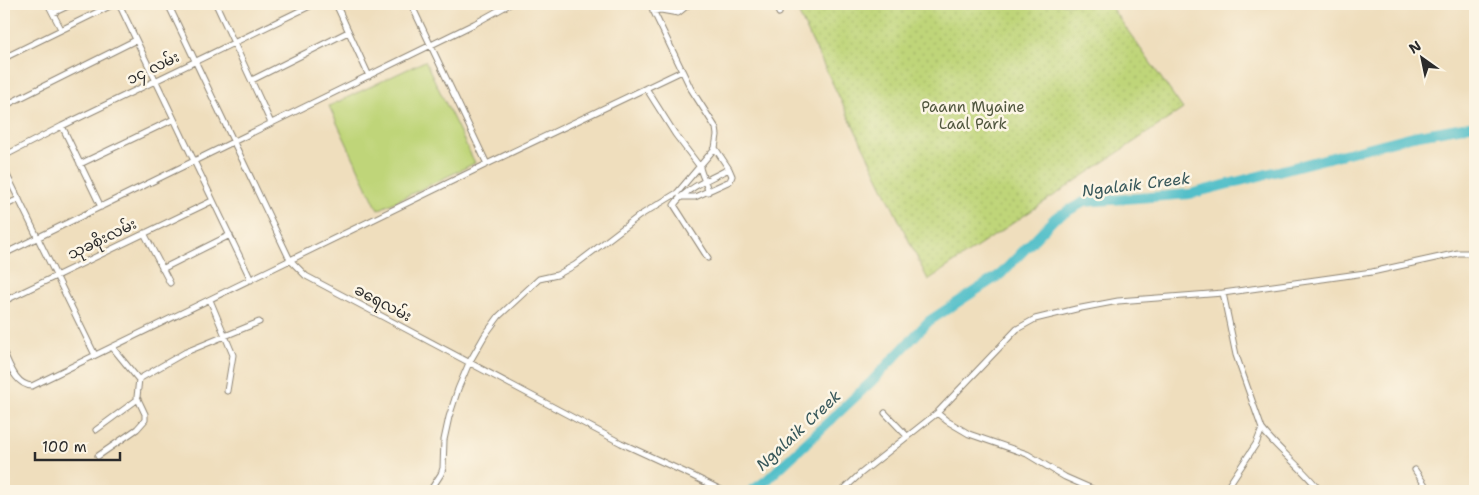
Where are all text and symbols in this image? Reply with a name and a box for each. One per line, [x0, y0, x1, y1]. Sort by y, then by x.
north arrow [1396, 32, 1446, 82]
text: N [1405, 37, 1424, 58]
street label: ၁၄ လမ်း [123, 47, 183, 91]
park label: Paann Myaine Laal Park [921, 97, 1025, 134]
water label: Ngalaik Creek [1081, 167, 1192, 202]
street label: သုခစိုးလမ်း [64, 214, 141, 266]
street label: ခရေလမ်း [350, 280, 415, 328]
water label: Ngalaik Creek [751, 385, 845, 475]
scale bar [35, 430, 120, 462]
text: 100 m [42, 437, 87, 457]

